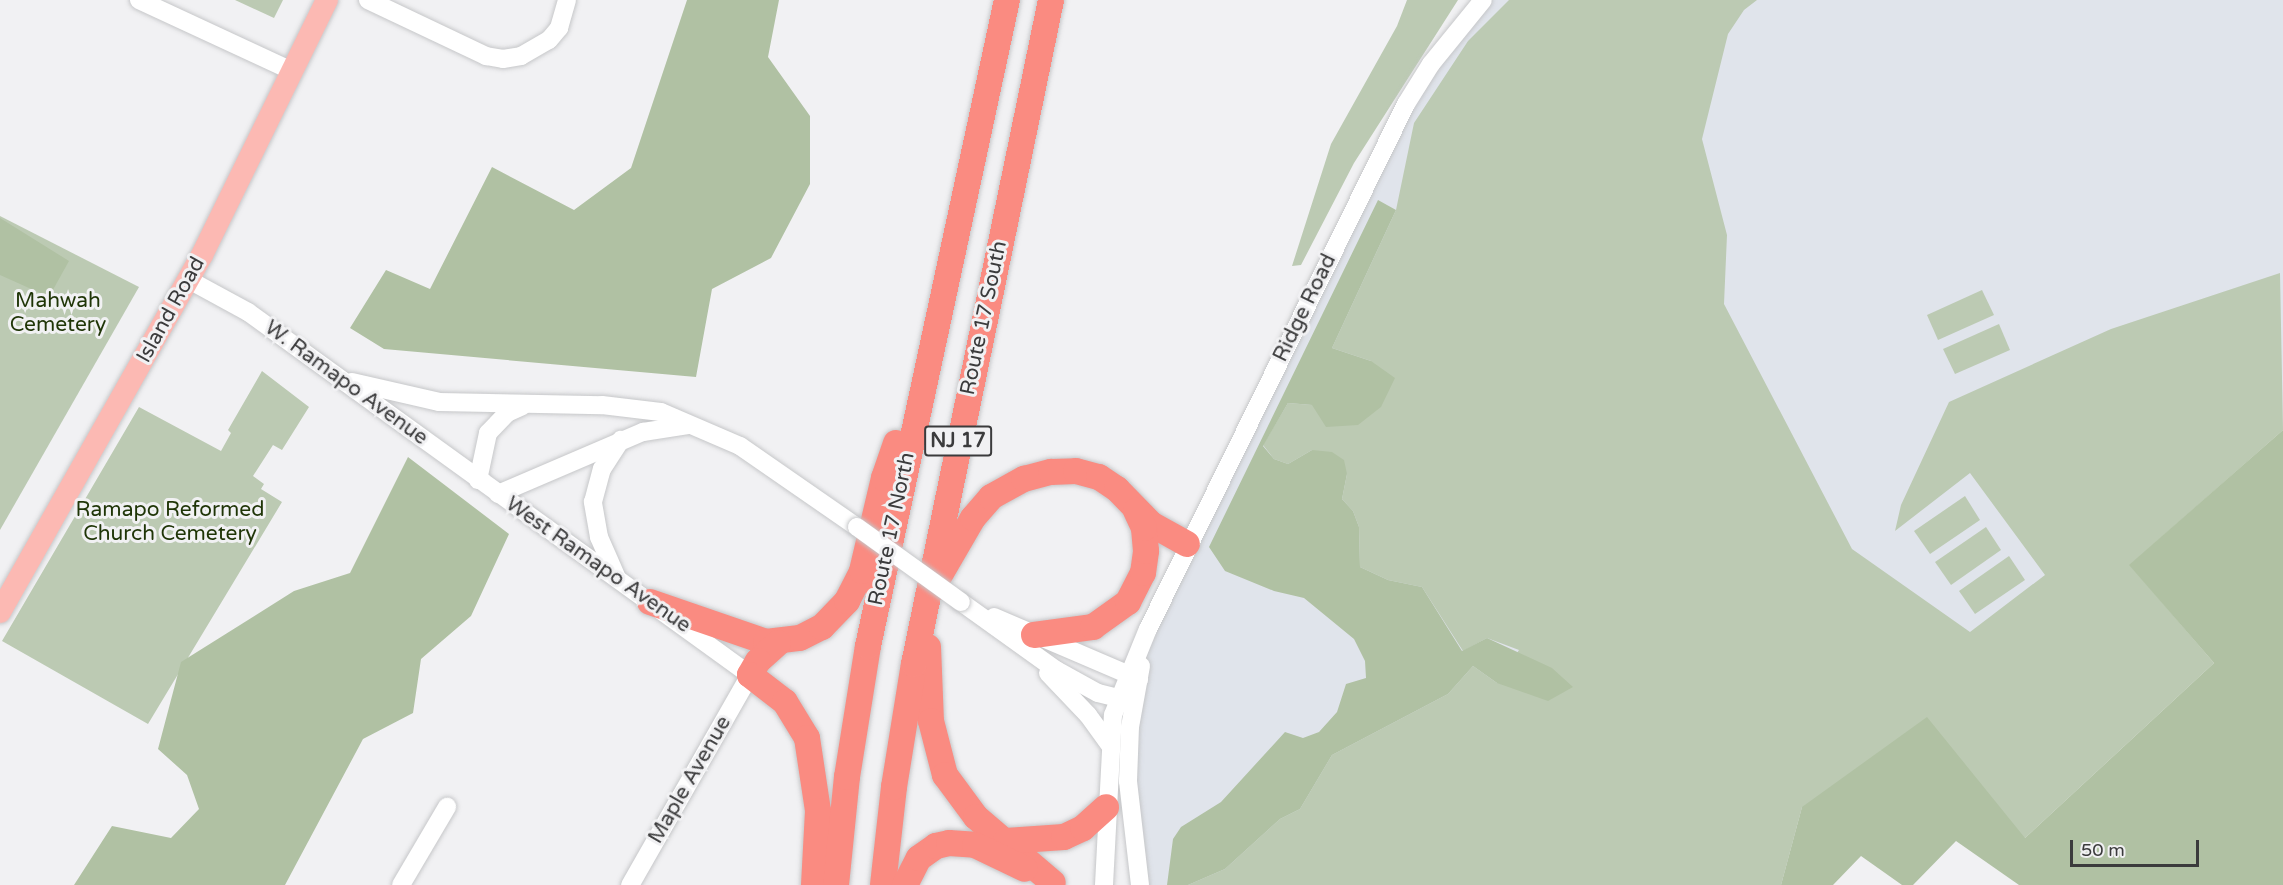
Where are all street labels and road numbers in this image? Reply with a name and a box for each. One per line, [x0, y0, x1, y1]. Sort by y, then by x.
street label: Route 17 South [955, 239, 1013, 397]
street label: Ridge Road [1268, 250, 1342, 366]
street label: Island Road [132, 253, 210, 367]
street label: W. Ramapo Avenue [259, 315, 433, 451]
road number: NJ 17 [924, 424, 992, 458]
street label: Route 17 North [863, 450, 921, 608]
street label: West Ramapo Avenue [501, 492, 695, 638]
street label: Maple Avenue [643, 712, 737, 848]

